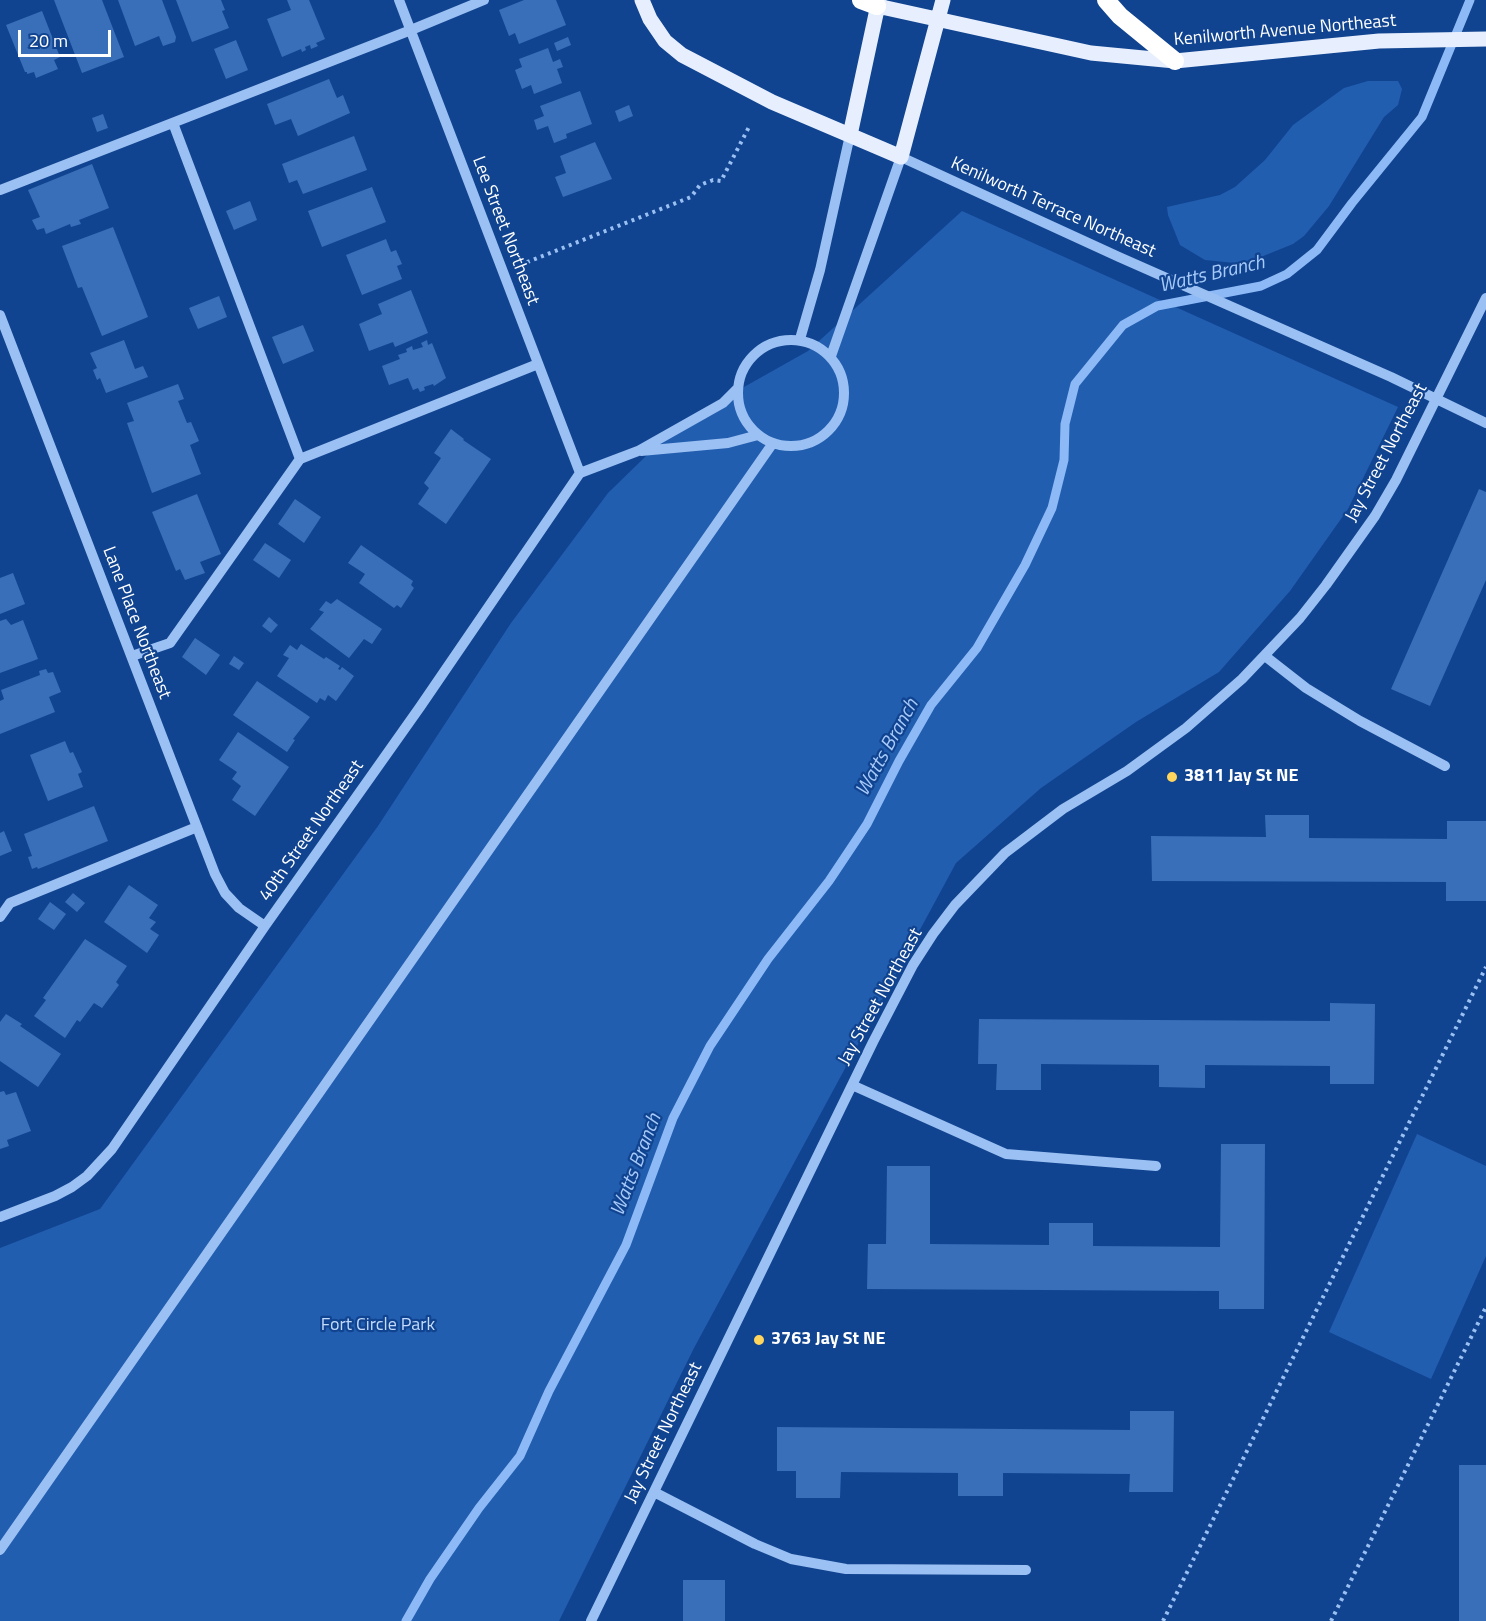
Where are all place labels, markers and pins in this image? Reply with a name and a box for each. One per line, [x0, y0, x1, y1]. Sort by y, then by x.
place label: 3811 Jay St NE [1184, 766, 1298, 788]
marker: 3811 Jay St NE [1165, 770, 1179, 784]
place label: 3763 Jay St NE [771, 1329, 885, 1351]
marker: 3763 Jay St NE [752, 1333, 766, 1347]

